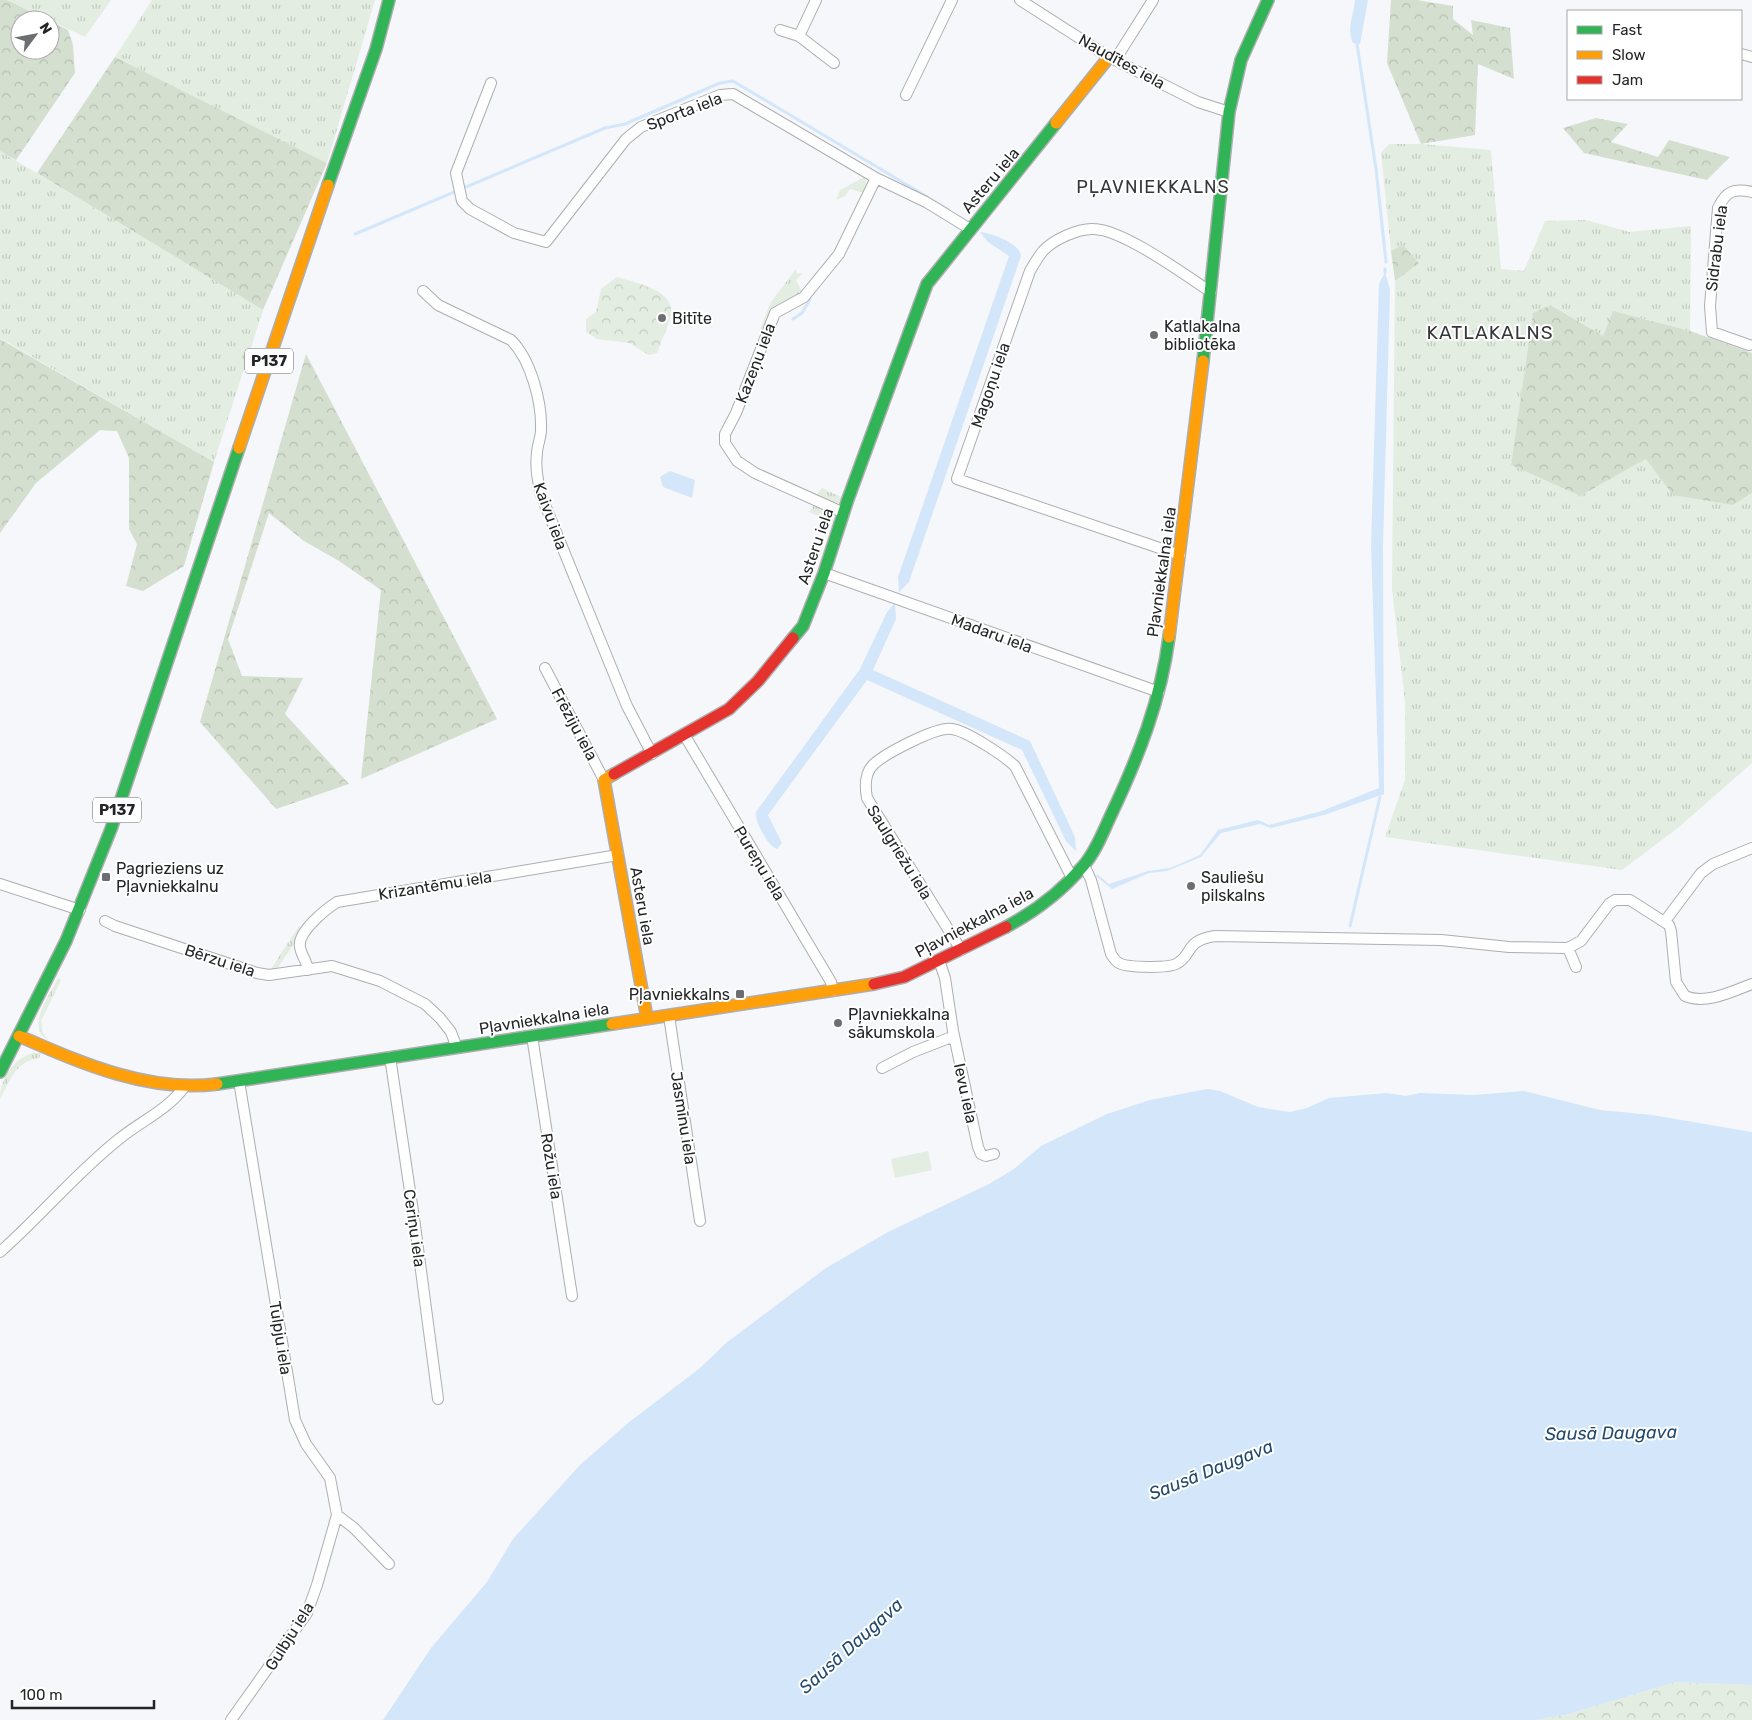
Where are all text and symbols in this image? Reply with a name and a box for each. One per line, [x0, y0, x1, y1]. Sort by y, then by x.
north arrow [10, 10, 60, 60]
legend [1567, 10, 1742, 100]
text: N [36, 20, 55, 37]
text: Fast [1612, 21, 1642, 39]
street label: Naudītes iela [1075, 30, 1168, 93]
text: Slow [1612, 46, 1645, 64]
text: Jam [1612, 71, 1643, 89]
street label: Sporta iela [644, 88, 725, 135]
street label: Asteru iela [958, 144, 1023, 217]
district label: PĻAVNIEKKALNS [1076, 176, 1230, 198]
street label: Sidrabu iela [1702, 204, 1731, 292]
place label: Bitīte [672, 309, 712, 328]
marker: Bitīte [656, 312, 668, 324]
place label: Katlakalna bibliotēka [1164, 317, 1241, 354]
street label: Kazeņu iela [732, 320, 779, 406]
district label: KATLAKALNS [1426, 321, 1554, 344]
marker: Katlakalna bibliotēka [1148, 329, 1160, 341]
street label: Magoņu iela [967, 340, 1014, 430]
road number: P137 [245, 348, 293, 374]
street label: Kaivu iela [530, 480, 571, 552]
street label: Asteru iela [794, 506, 837, 587]
street label: Pļavniekkalna iela [1143, 506, 1180, 638]
street label: Madaru iela [949, 610, 1035, 657]
street label: Frēziju iela [548, 685, 602, 764]
road number: P137 [93, 798, 141, 822]
street label: Saulgriežu iela [863, 801, 936, 903]
street label: Pureņu iela [730, 823, 789, 904]
place label: Pagrieziens uz Pļavniekkalnu [116, 859, 224, 896]
street label: Asteru iela [626, 865, 659, 947]
street label: Krizantēmu iela [377, 867, 493, 904]
place label: Sauliešu pilskalns [1201, 868, 1265, 905]
marker: Pagrieziens uz Pļavniekkalnu [100, 871, 112, 883]
marker: Sauliešu pilskalns [1185, 880, 1197, 892]
street label: Pļavniekkalna iela [912, 883, 1037, 962]
street label: Bērzu iela [182, 940, 257, 981]
place label: Pļavniekkalns [629, 985, 730, 1004]
marker: Pļavniekkalns [734, 988, 746, 1000]
street label: Pļavniekkalna iela [478, 999, 610, 1038]
place label: Pļavniekkalna sākumskola [848, 1005, 950, 1042]
marker: Pļavniekkalna sākumskola [832, 1017, 844, 1029]
street label: Ievu iela [950, 1061, 981, 1125]
street label: Jasmīnu iela [667, 1070, 700, 1166]
street label: Rožu iela [537, 1132, 566, 1201]
street label: Ceriņu iela [400, 1188, 429, 1268]
street label: Tulpju iela [265, 1300, 296, 1376]
water label: Sausā Daugava [1545, 1421, 1678, 1445]
water label: Sausā Daugava [1146, 1435, 1277, 1505]
water label: Sausā Daugava [794, 1593, 908, 1698]
street label: Gulbju iela [261, 1599, 318, 1674]
scale bar [12, 1678, 155, 1710]
text: 100 m [20, 1686, 62, 1704]

